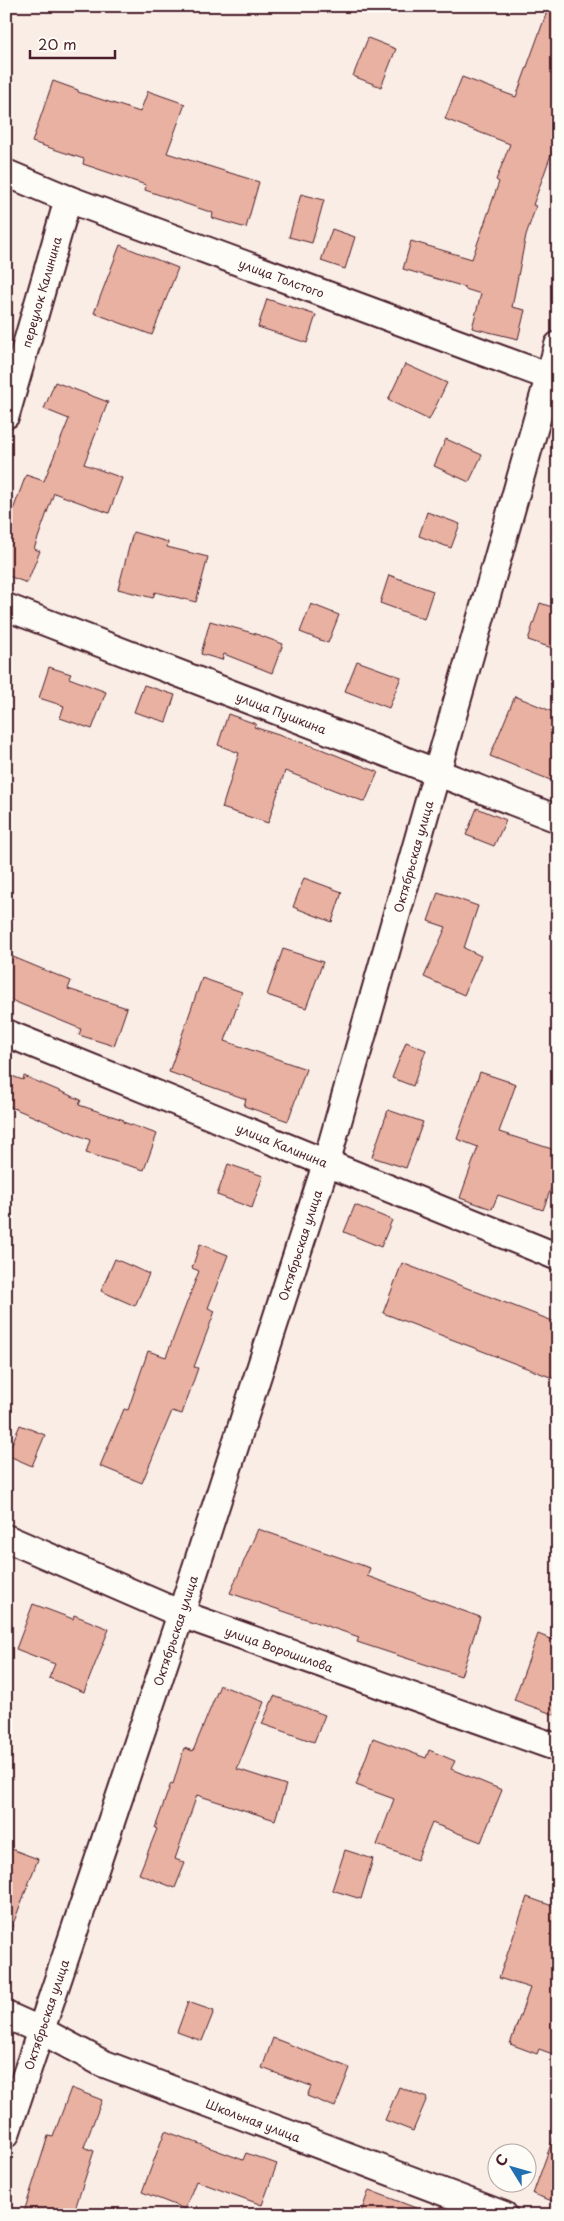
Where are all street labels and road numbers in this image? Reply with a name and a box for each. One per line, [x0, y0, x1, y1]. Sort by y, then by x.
street label: переулок Калинина [17, 234, 66, 350]
street label: улица Толстого [236, 254, 327, 302]
street label: улица Пушкина [234, 687, 330, 738]
street label: Октябрьская улица [389, 798, 438, 915]
street label: улица Калинина [234, 1118, 331, 1172]
street label: Октябрьская улица [274, 1187, 326, 1303]
street label: Октябрьская улица [148, 1573, 202, 1688]
street label: улица Ворошилова [223, 1621, 336, 1677]
street label: Октябрьская улица [19, 1957, 73, 2072]
street label: Школьная улица [203, 2094, 303, 2146]

